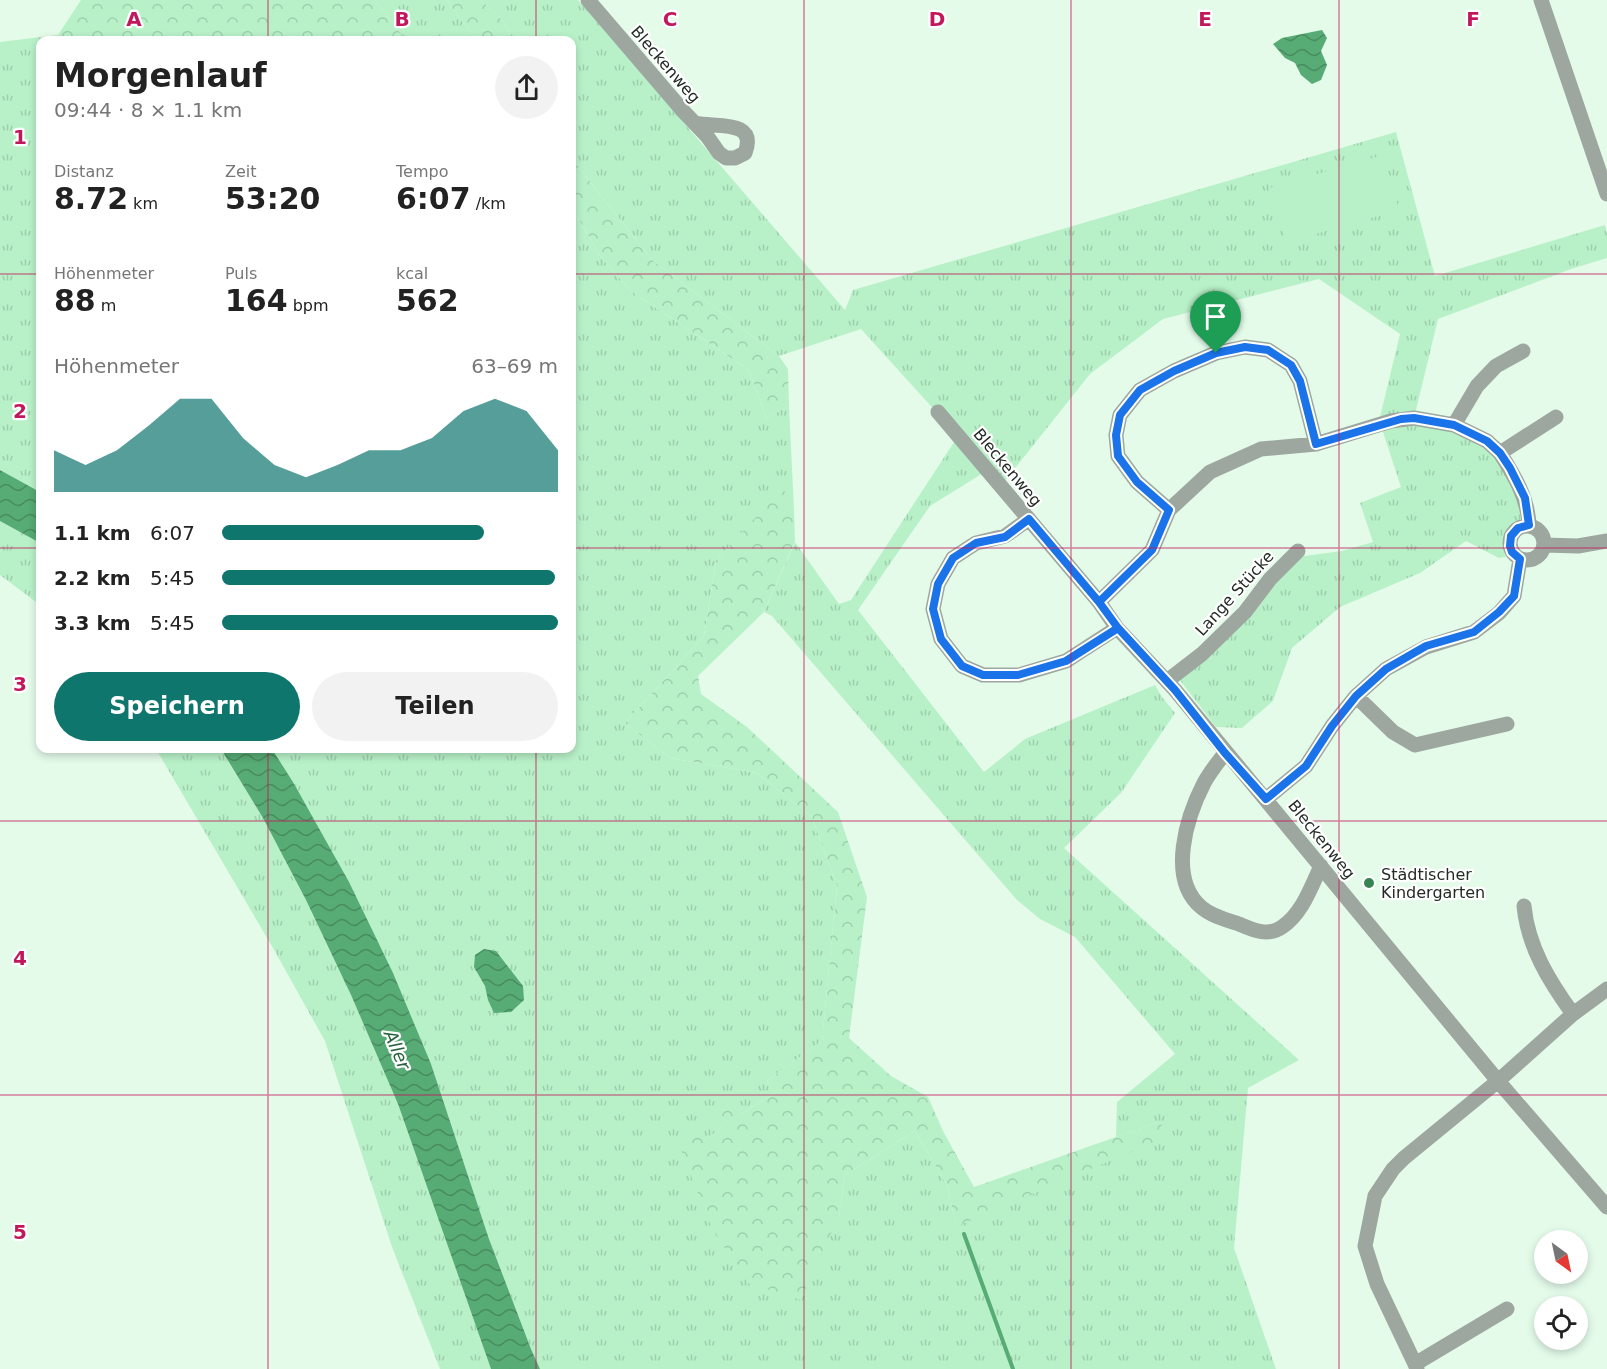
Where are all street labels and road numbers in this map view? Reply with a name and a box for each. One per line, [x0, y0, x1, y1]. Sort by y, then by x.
street label: Bleckenweg [627, 22, 704, 107]
street label: Bleckenweg [970, 425, 1046, 510]
street label: Lange Stücke [1191, 547, 1278, 640]
street label: Bleckenweg [1284, 796, 1359, 883]

